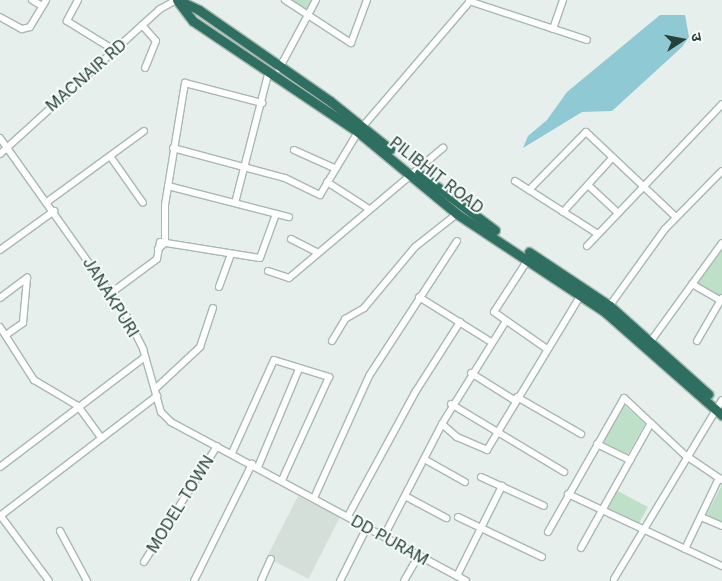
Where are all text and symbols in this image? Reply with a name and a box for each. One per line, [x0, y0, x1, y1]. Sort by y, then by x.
north arrow [657, 15, 707, 65]
text: उ [688, 31, 706, 43]
street label: MACNAIR RD [42, 35, 130, 115]
street label: PILIBHIT ROAD [386, 132, 488, 218]
street label: JANAKPURI [79, 254, 143, 340]
street label: MODEL TOWN [142, 452, 218, 556]
street label: DD PURAM [348, 511, 432, 569]

